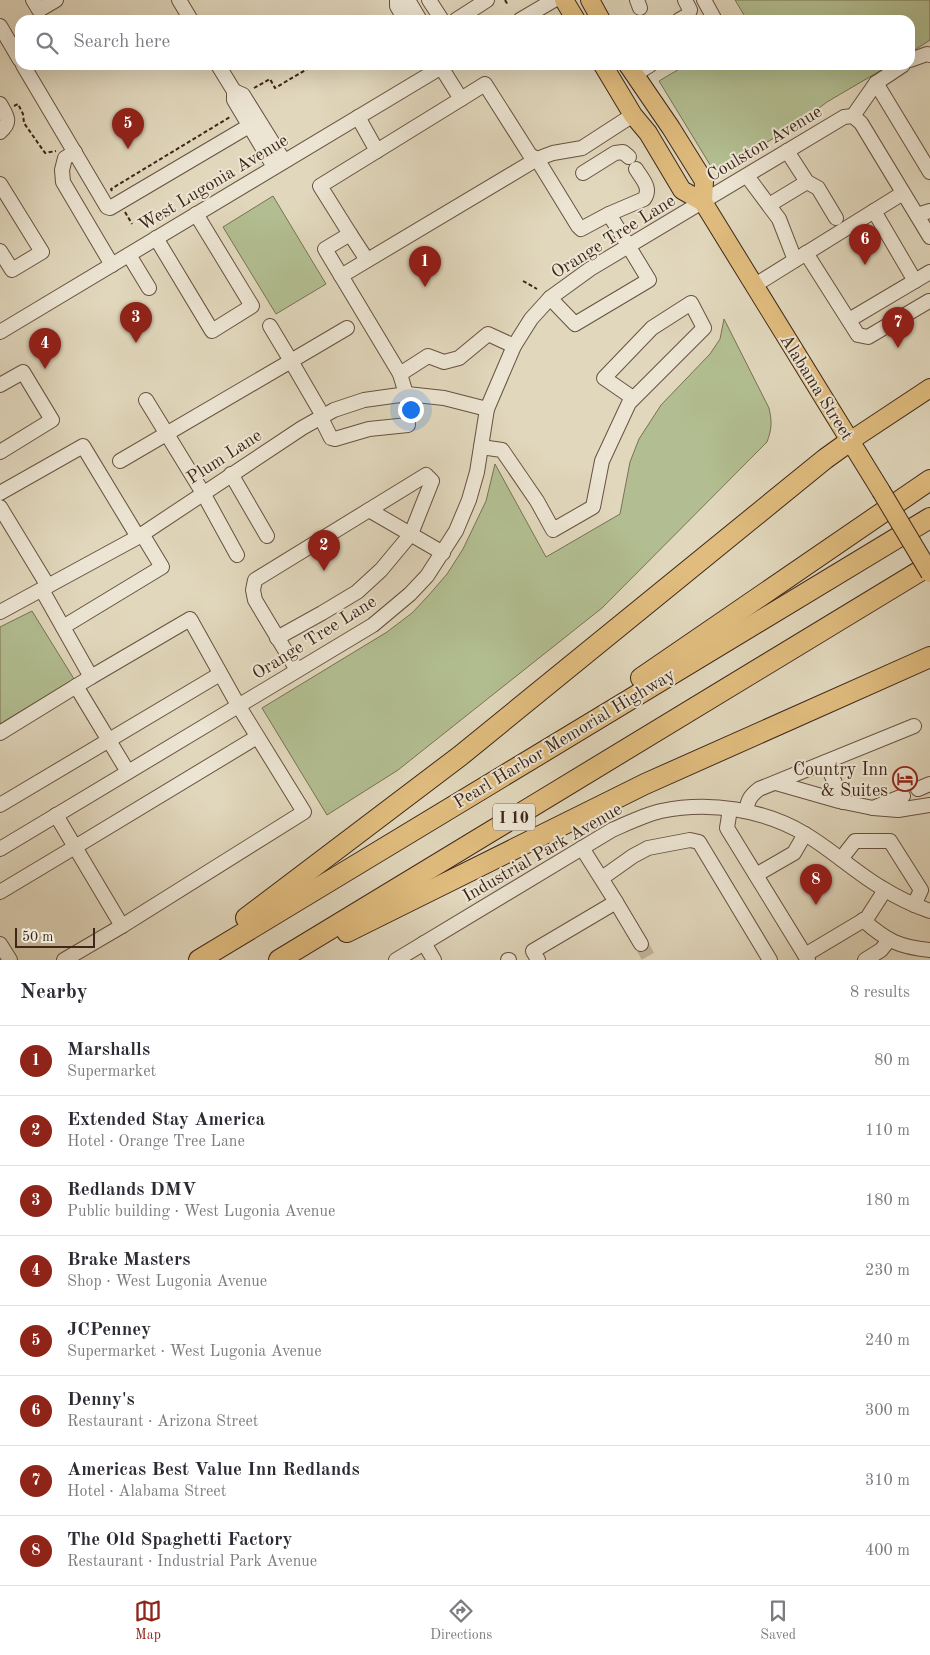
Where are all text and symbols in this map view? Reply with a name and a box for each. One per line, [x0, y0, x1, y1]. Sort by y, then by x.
search box [15, 15, 915, 70]
icon: search [33, 29, 61, 57]
text: Search here [73, 33, 170, 52]
street label: Coulston Avenue [704, 103, 825, 185]
pin: 5 [112, 108, 144, 149]
street label: West Lugonia Avenue [136, 131, 291, 235]
street label: Orange Tree Lane [548, 191, 679, 282]
pin: 6 [849, 224, 881, 265]
pin: 1 [409, 246, 441, 287]
pin: 3 [120, 302, 152, 343]
pin: 7 [882, 307, 914, 348]
pin: 4 [29, 328, 61, 369]
street label: Alabama Street [776, 331, 856, 444]
your location [398, 397, 424, 423]
street label: Plum Lane [184, 426, 265, 488]
pin: 2 [308, 530, 340, 571]
street label: Orange Tree Lane [249, 592, 380, 683]
street label: Pearl Harbor Memorial Highway [451, 665, 679, 812]
place label: Country Inn & Suites [793, 761, 888, 800]
hotel icon: Country Inn & Suites [892, 766, 918, 792]
street label: Industrial Park Avenue [460, 800, 625, 906]
road number: I 10 [493, 804, 535, 830]
pin: 8 [800, 864, 832, 905]
scale bar [15, 925, 95, 948]
text: 50 m [22, 930, 53, 944]
text: Nearby [20, 982, 88, 1003]
text: 8 results [850, 985, 910, 1001]
text: Marshalls [67, 1041, 150, 1060]
text: 1 [31, 1053, 41, 1069]
text: 80 m [874, 1053, 910, 1069]
text: Supermarket [67, 1064, 156, 1080]
text: Extended Stay America [67, 1111, 265, 1130]
text: 2 [31, 1123, 41, 1139]
text: 110 m [865, 1123, 910, 1139]
text: Hotel · Orange Tree Lane [67, 1134, 245, 1150]
text: Redlands DMV [67, 1181, 196, 1200]
text: 3 [31, 1193, 41, 1209]
text: 180 m [865, 1193, 910, 1209]
text: Public building · West Lugonia Avenue [67, 1204, 335, 1220]
text: Brake Masters [67, 1251, 190, 1270]
text: 4 [31, 1263, 41, 1279]
text: 230 m [865, 1263, 910, 1279]
text: Shop · West Lugonia Avenue [67, 1274, 267, 1290]
text: JCPenney [67, 1321, 151, 1340]
text: 5 [31, 1333, 41, 1349]
text: 240 m [865, 1333, 910, 1349]
text: Supermarket · West Lugonia Avenue [67, 1344, 322, 1360]
text: Denny's [67, 1391, 135, 1410]
text: 6 [31, 1403, 41, 1419]
text: 300 m [865, 1403, 910, 1419]
text: Restaurant · Arizona Street [67, 1414, 258, 1430]
text: Americas Best Value Inn Redlands [67, 1461, 360, 1480]
text: 7 [31, 1473, 41, 1489]
text: 310 m [865, 1473, 910, 1489]
text: Hotel · Alabama Street [67, 1484, 226, 1500]
text: The Old Spaghetti Factory [67, 1531, 293, 1550]
text: 8 [31, 1543, 41, 1559]
text: 400 m [865, 1543, 910, 1559]
text: Restaurant · Industrial Park Avenue [67, 1554, 317, 1570]
tab: Map [134, 1597, 162, 1644]
tab: Directions [430, 1597, 492, 1644]
tab: Saved [760, 1597, 796, 1644]

